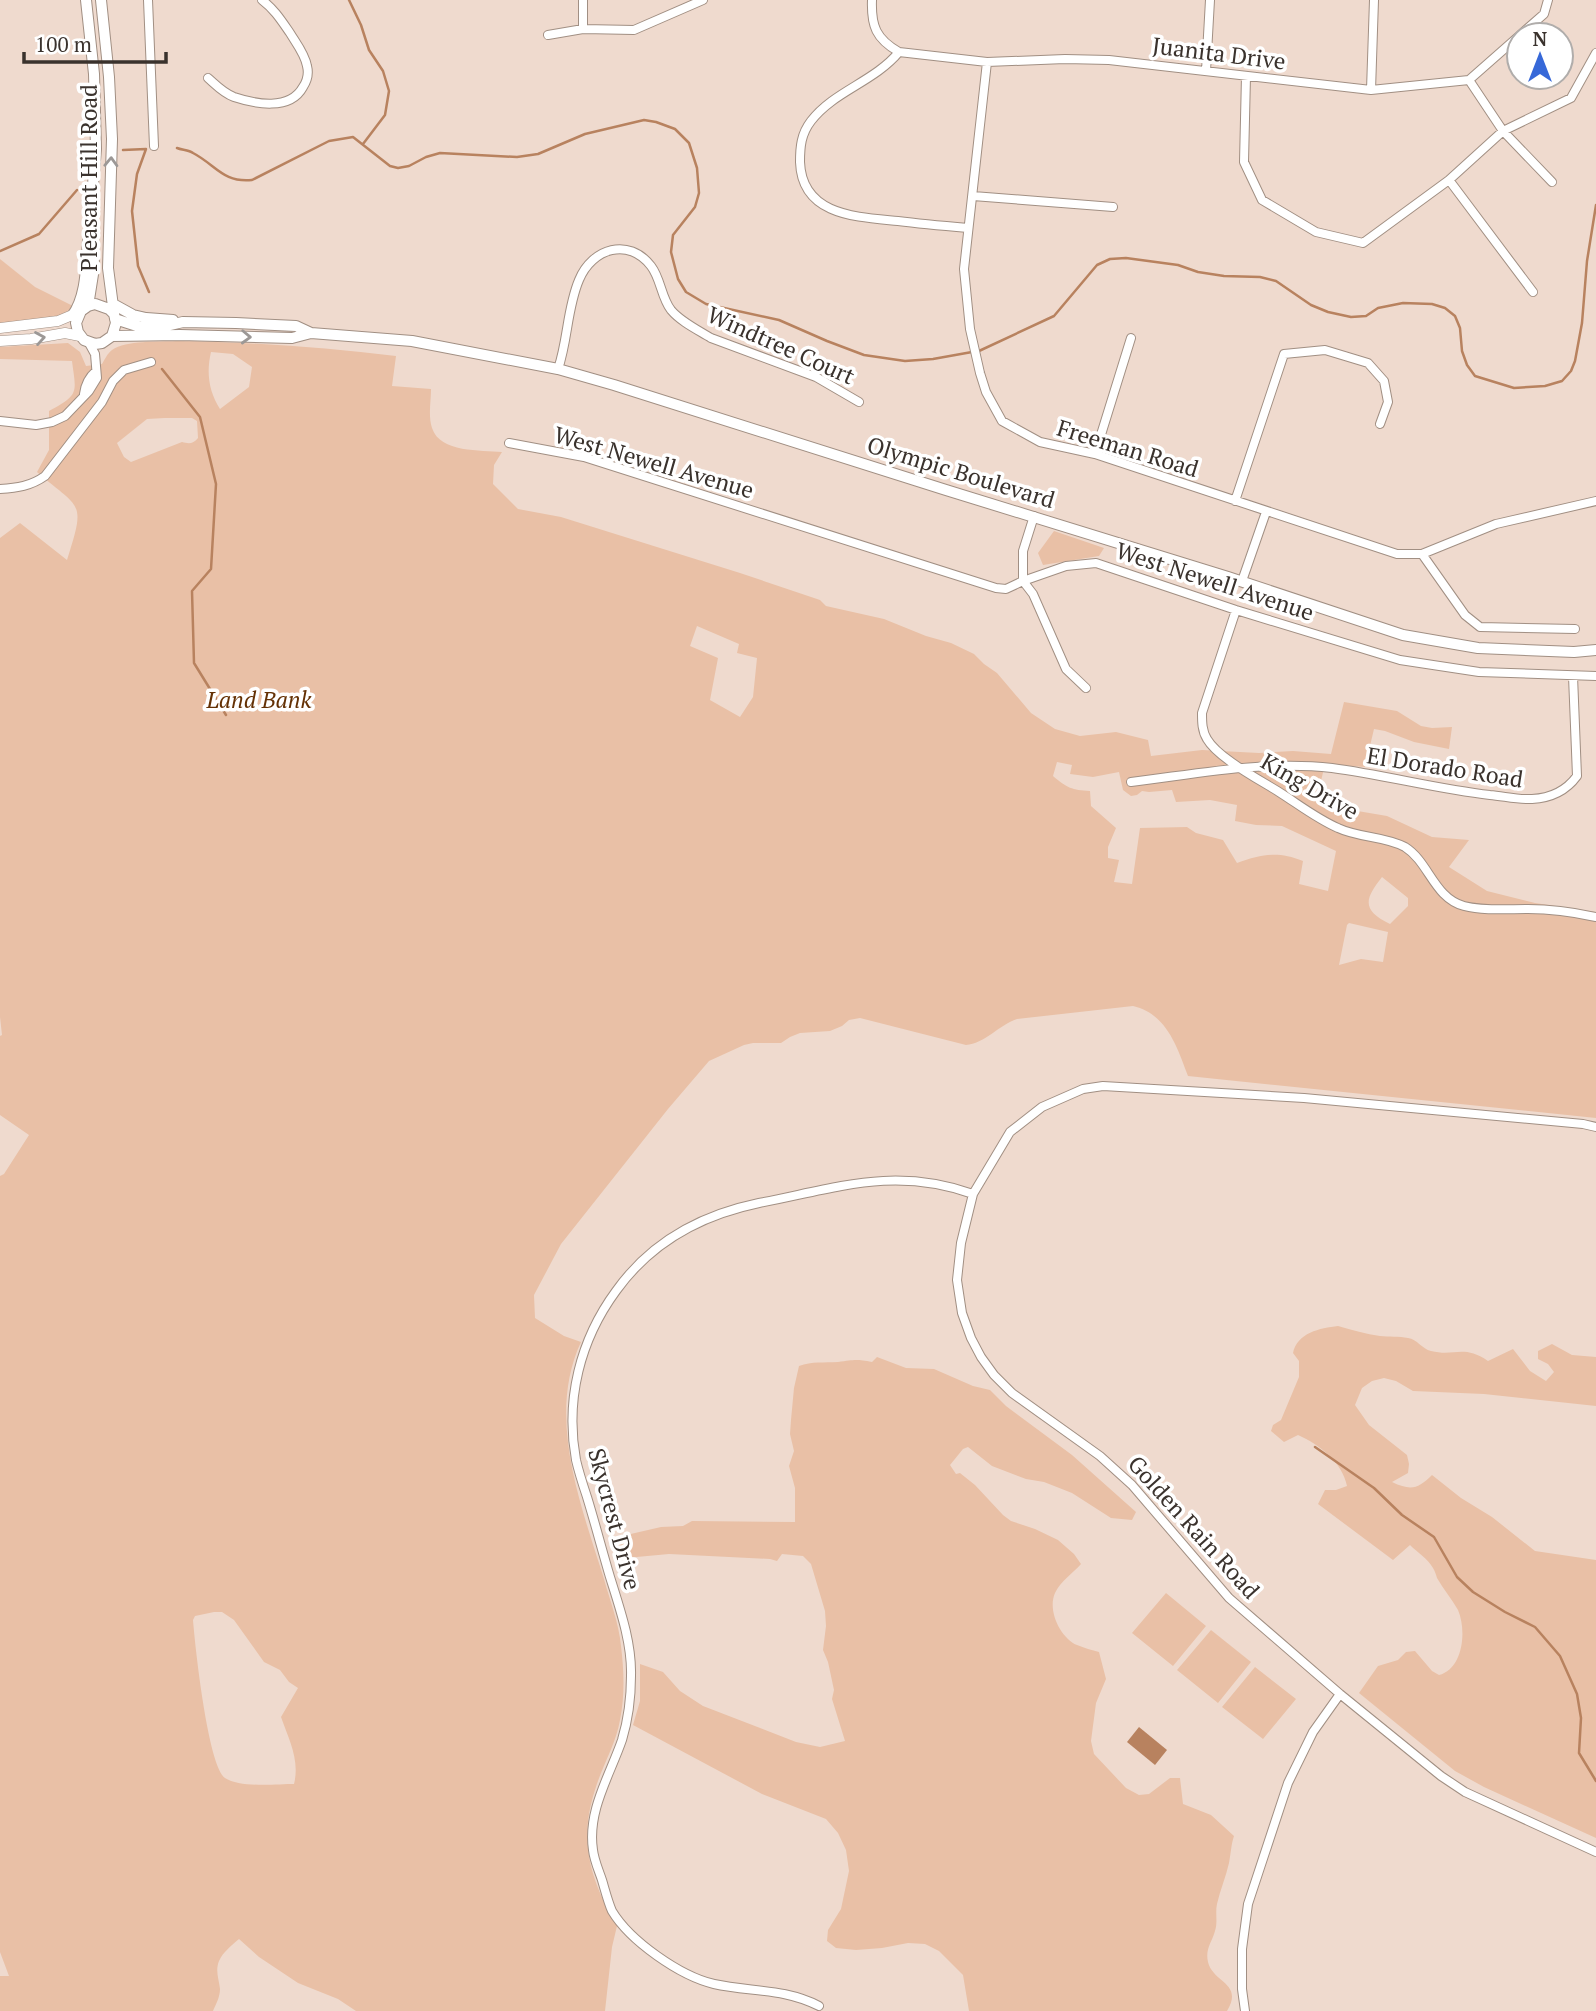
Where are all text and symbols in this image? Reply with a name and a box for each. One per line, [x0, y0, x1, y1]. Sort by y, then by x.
scale bar [24, 21, 166, 65]
north arrow [1505, 21, 1575, 91]
text: N [1533, 26, 1548, 51]
street label: Juanita Drive [1151, 29, 1287, 77]
text: 100 m [35, 30, 92, 58]
street label: Pleasant Hill Road [73, 84, 104, 272]
one-way arrow [104, 157, 119, 168]
street label: Windtree Court [702, 299, 860, 392]
one-way arrow [241, 329, 252, 345]
one-way arrow [34, 331, 46, 346]
street label: Freeman Road [1053, 412, 1203, 484]
street label: West Newell Avenue [551, 419, 757, 505]
street label: Olympic Boulevard [863, 429, 1059, 515]
street label: West Newell Avenue [1112, 534, 1318, 628]
park label: Land Bank [205, 684, 313, 715]
street label: El Dorado Road [1365, 739, 1526, 795]
street label: King Drive [1255, 746, 1365, 826]
street label: Skycrest Drive [581, 1445, 649, 1593]
street label: Golden Rain Road [1121, 1449, 1267, 1605]

